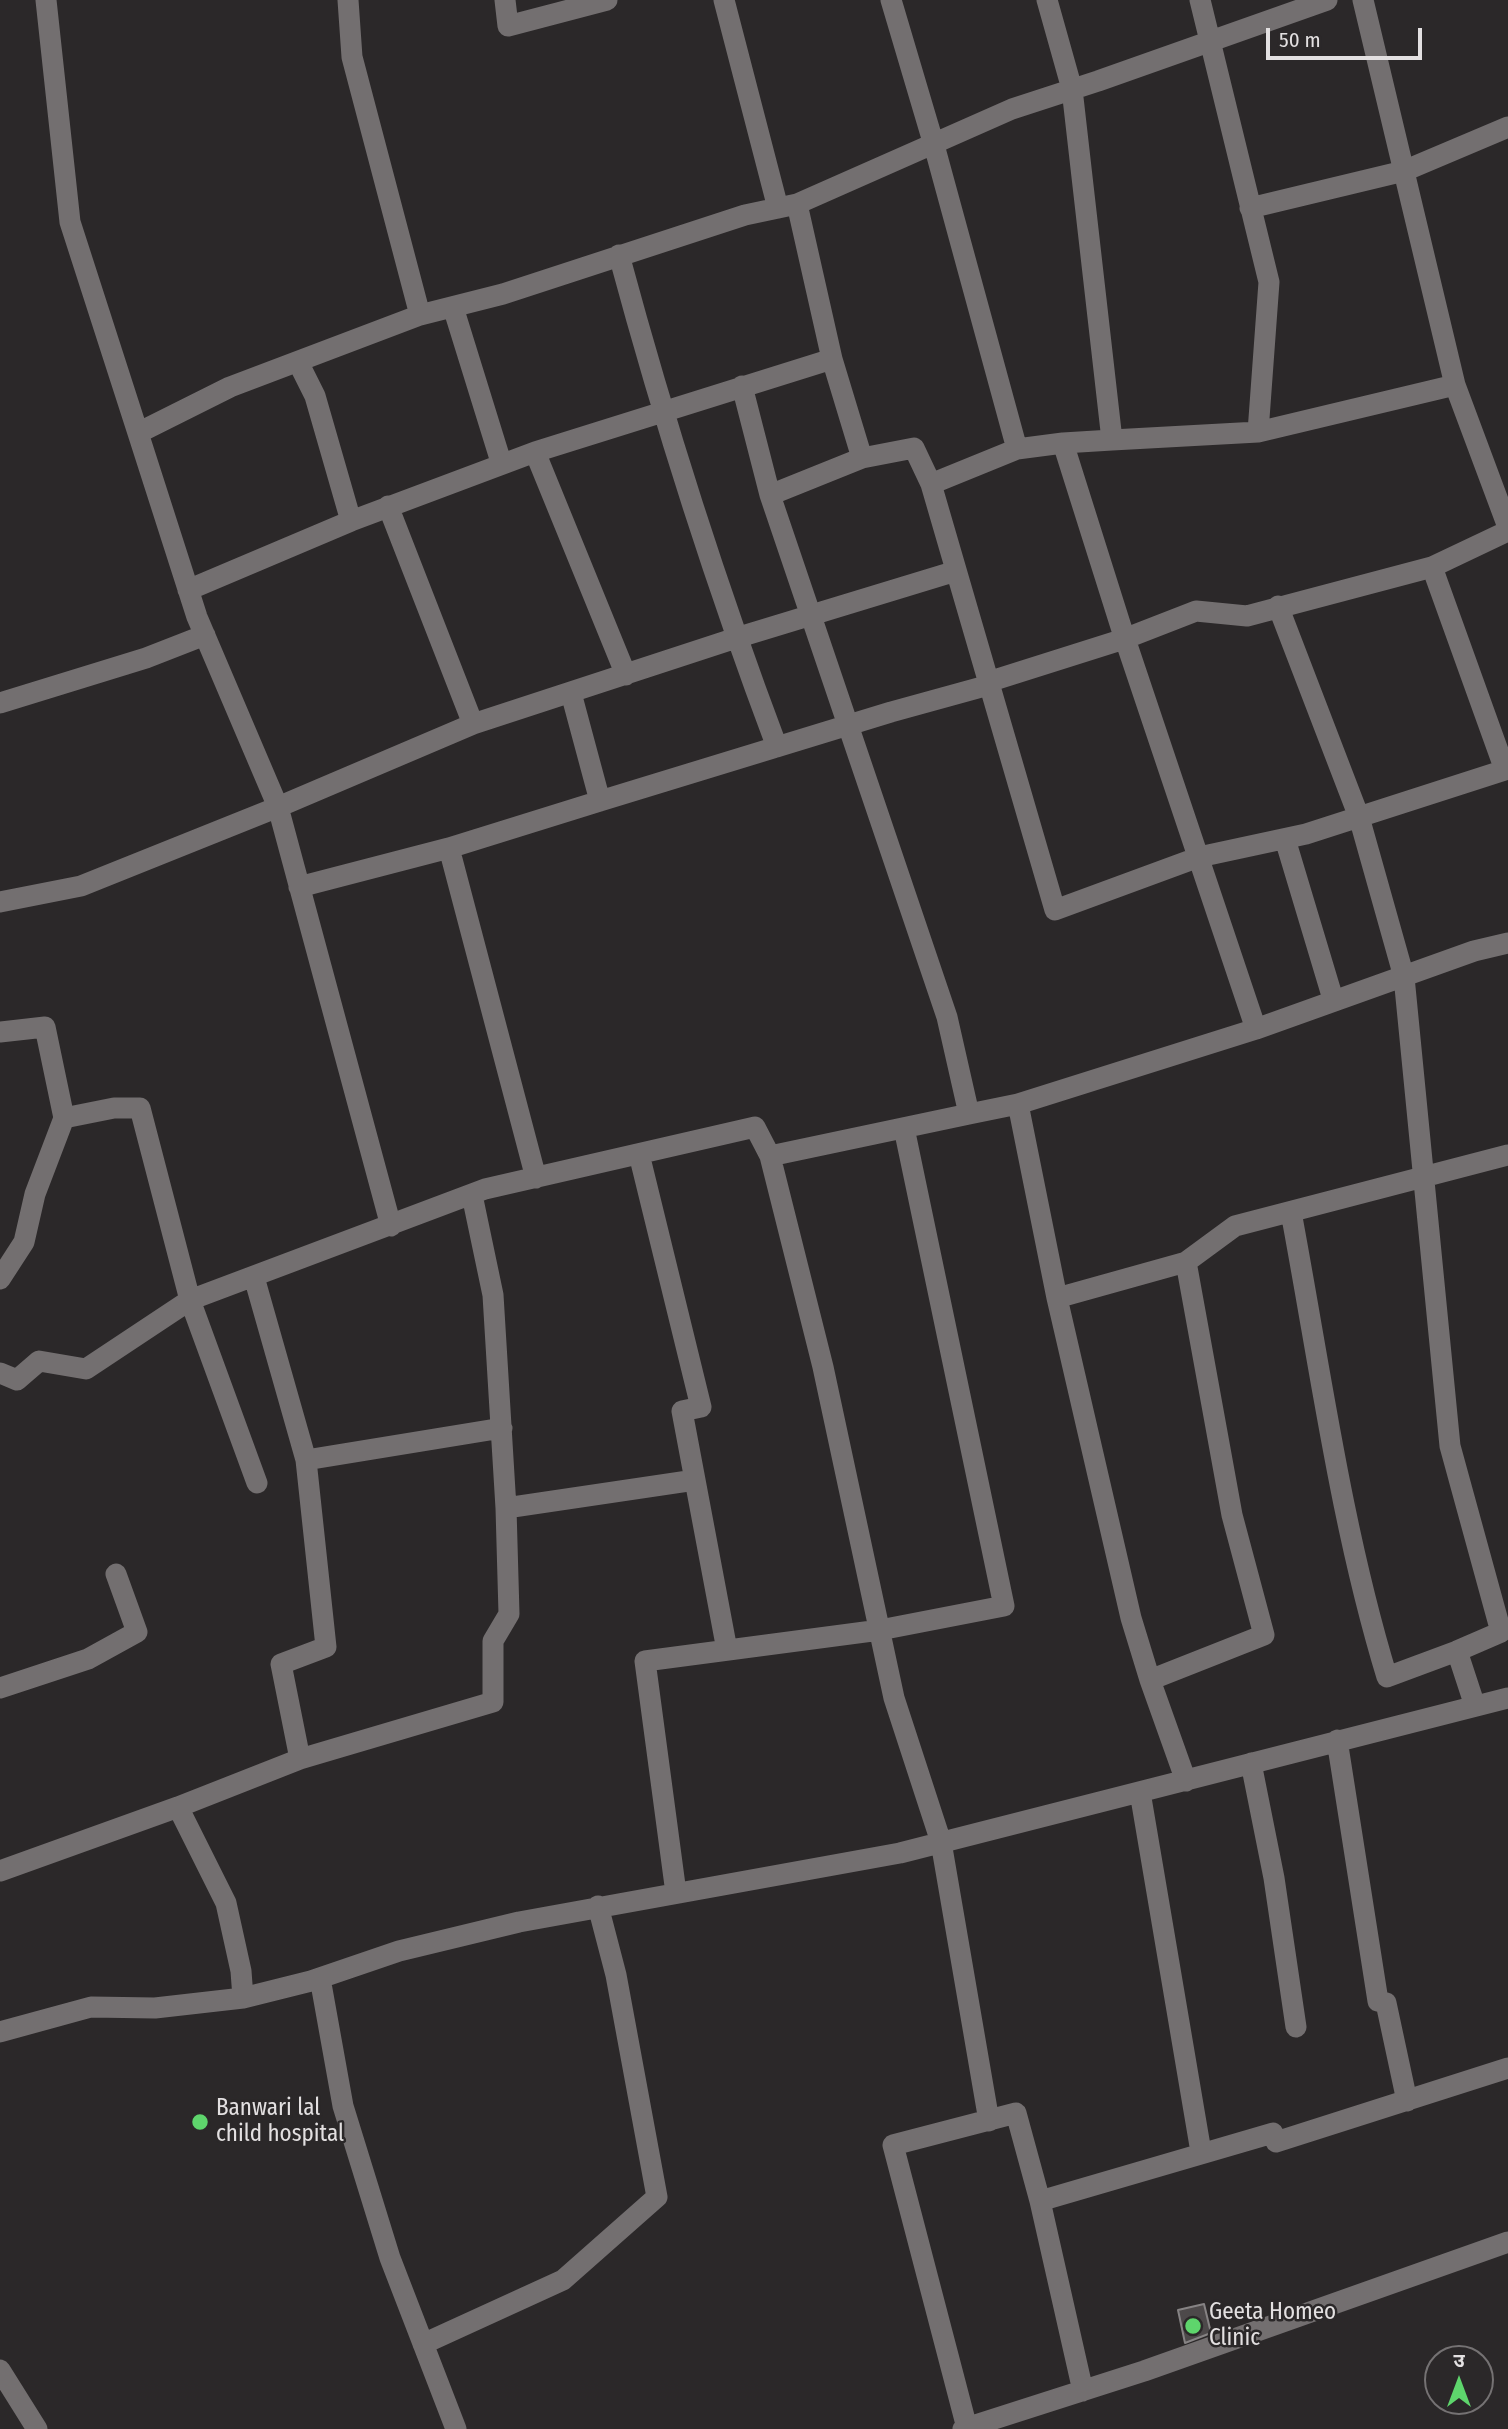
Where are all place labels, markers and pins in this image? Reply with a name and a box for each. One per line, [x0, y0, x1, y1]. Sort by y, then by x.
place label: Banwari lal child hospital [216, 2095, 344, 2149]
marker: Banwari lal child hospital [190, 2112, 210, 2132]
place label: Geeta Homeo Clinic [1209, 2299, 1336, 2353]
marker: Geeta Homeo Clinic [1183, 2316, 1203, 2336]

